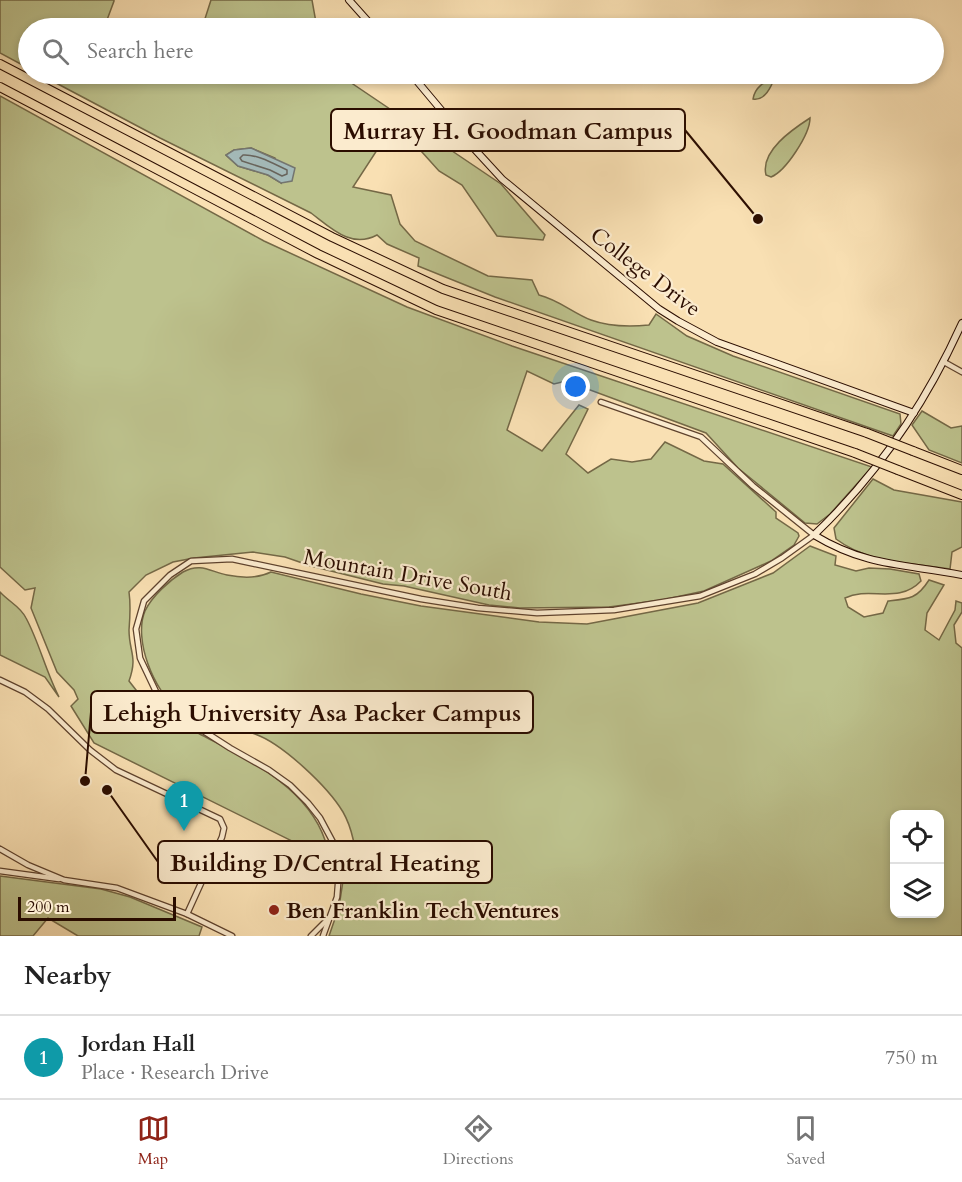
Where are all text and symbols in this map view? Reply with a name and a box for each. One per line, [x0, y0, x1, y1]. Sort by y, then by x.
search box [18, 18, 944, 84]
icon: search [39, 35, 72, 68]
text: Search here [87, 36, 194, 66]
callout: Murray H. Goodman Campus [331, 109, 685, 151]
text: Murray H. Goodman Campus [343, 115, 673, 148]
street label: College Drive [584, 220, 707, 323]
your location [561, 372, 590, 401]
street label: Mountain Drive South [301, 542, 515, 608]
callout: Lehigh University Asa Packer Campus [91, 691, 533, 733]
text: Lehigh University Asa Packer Campus [103, 697, 521, 730]
pin: 1 [164, 782, 204, 831]
map controls [890, 810, 944, 918]
button: locate [890, 810, 944, 864]
callout: Building D/Central Heating [158, 841, 492, 883]
text: Building D/Central Heating [170, 847, 481, 880]
button: layers [890, 864, 944, 918]
scale bar [18, 894, 176, 922]
text: 200 m [27, 896, 69, 918]
place label: Ben Franklin TechVentures [286, 896, 559, 926]
marker: Ben Franklin TechVentures [267, 903, 281, 917]
text: Nearby [24, 958, 112, 993]
text: Jordan Hall [81, 1029, 195, 1059]
text: 1 [38, 1044, 49, 1071]
text: 750 m [885, 1044, 938, 1071]
text: Place · Research Drive [81, 1059, 269, 1086]
tab: Map [137, 1112, 170, 1170]
tab: Directions [443, 1112, 513, 1170]
tab: Saved [787, 1112, 825, 1170]

